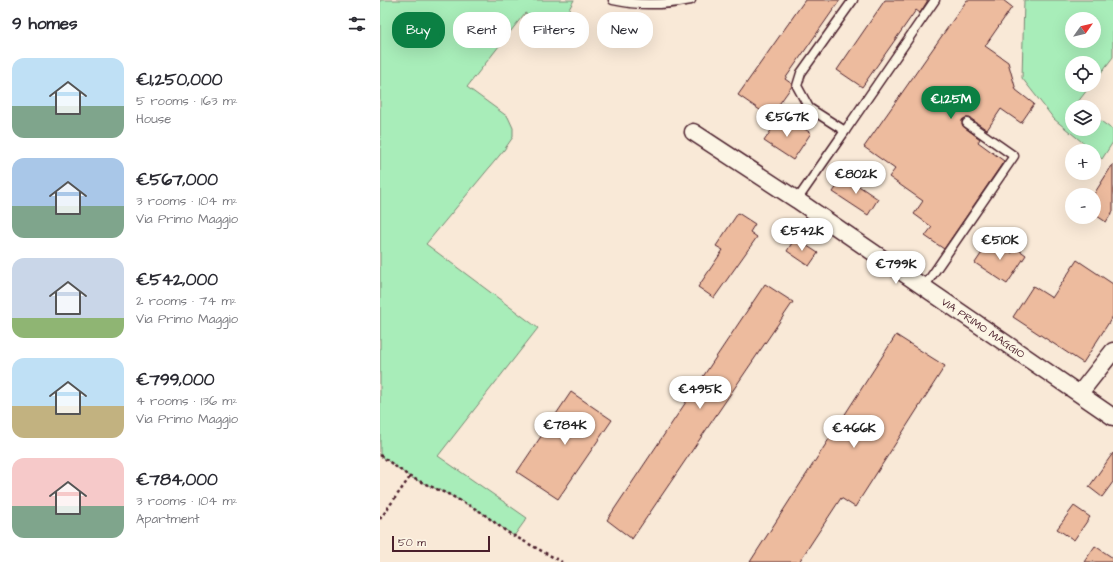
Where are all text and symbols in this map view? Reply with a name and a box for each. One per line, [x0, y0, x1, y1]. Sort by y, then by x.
text: 9 homes [12, 12, 77, 36]
chip: Buy [392, 12, 445, 48]
chip: Rent [453, 12, 511, 48]
chip: Filters [519, 12, 589, 48]
chip: New [597, 12, 653, 48]
north arrow [1065, 12, 1101, 48]
map controls [1065, 12, 1101, 224]
icon: filters [346, 13, 368, 35]
button: locate [1065, 56, 1101, 92]
text: €1,250,000 [136, 68, 222, 92]
icon: home [44, 74, 92, 122]
pin: €1.25M [918, 86, 984, 120]
text: €1.25M [930, 90, 972, 108]
text: 5 rooms · 163 m² [136, 92, 238, 110]
button: layers [1065, 100, 1101, 136]
pin: €567K [759, 104, 815, 138]
text: €567K [765, 108, 809, 126]
text: House [136, 110, 171, 128]
button: + [1065, 144, 1101, 180]
pin: €802K [828, 161, 884, 195]
text: €802K [835, 165, 877, 183]
text: €567,000 [136, 168, 218, 192]
icon: home [44, 174, 92, 222]
button: − [1065, 188, 1101, 224]
text: 3 rooms · 104 m² [136, 192, 237, 210]
text: Via Primo Maggio [136, 210, 238, 228]
pin: €542K [774, 218, 830, 252]
text: €542K [780, 222, 824, 240]
pin: €510K [972, 227, 1028, 261]
text: €510K [981, 231, 1019, 249]
pin: €799K [868, 251, 924, 285]
text: €799K [875, 255, 917, 273]
text: €542,000 [136, 268, 218, 292]
icon: home [44, 274, 92, 322]
text: 2 rooms · 74 m² [136, 292, 236, 310]
street label: VIA PRIMO MAGGIO [938, 294, 1028, 362]
text: Via Primo Maggio [136, 310, 238, 328]
text: €799,000 [136, 368, 215, 392]
icon: home [44, 374, 92, 422]
pin: €495K [672, 376, 728, 410]
text: €495K [678, 380, 722, 398]
text: 4 rooms · 136 m² [136, 392, 237, 410]
text: Via Primo Maggio [136, 410, 238, 428]
pin: €784K [537, 412, 593, 446]
pin: €466K [826, 415, 882, 449]
text: €784K [543, 416, 587, 434]
text: €466K [832, 419, 876, 437]
text: €784,000 [136, 468, 218, 492]
icon: home [44, 474, 92, 522]
text: 3 rooms · 104 m² [136, 492, 237, 510]
text: Apartment [136, 510, 200, 528]
scale bar [392, 534, 490, 553]
text: 50 m [398, 535, 426, 550]

